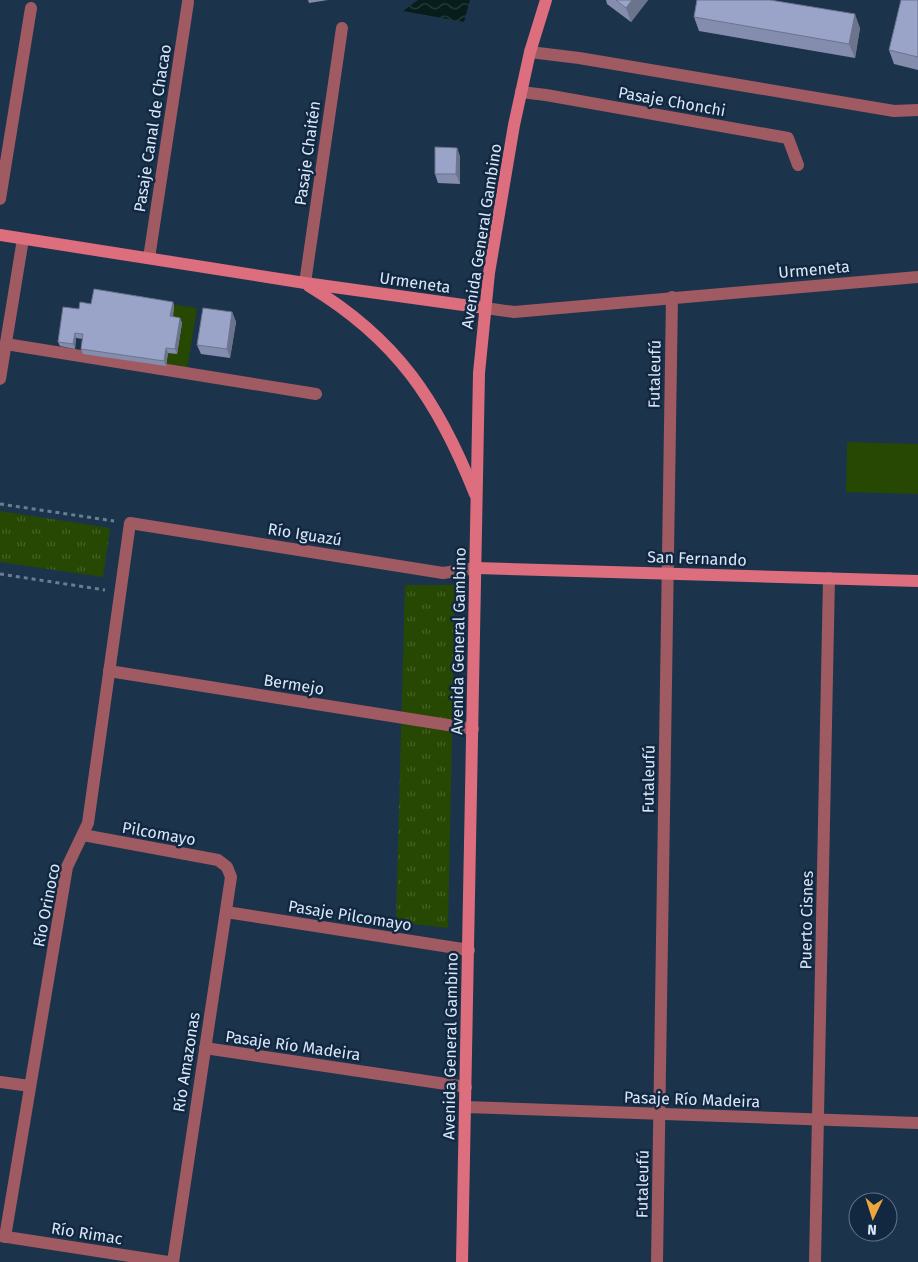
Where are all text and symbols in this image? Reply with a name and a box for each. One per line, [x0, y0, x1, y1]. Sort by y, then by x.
street label: Pasaje Canal de Chacao [130, 43, 175, 213]
street label: Pasaje Chonchi [617, 83, 727, 120]
street label: Pasaje Chaitén [291, 100, 324, 207]
street label: Avenida General Gambino [457, 142, 506, 330]
street label: Urmeneta [778, 257, 851, 282]
street label: Urmeneta [378, 268, 452, 297]
street label: Futaleufú [644, 340, 665, 408]
street label: Río Iguazú [266, 519, 343, 550]
street label: Avenida General Gambino [447, 547, 470, 735]
street label: San Fernando [647, 547, 747, 570]
street label: Bermejo [262, 670, 325, 699]
street label: Futaleufú [638, 745, 659, 813]
street label: Pilcomayo [121, 818, 197, 849]
street label: Río Orinoco [29, 862, 64, 949]
street label: Puerto Cisnes [796, 870, 817, 970]
street label: Pasaje Pilcomayo [287, 896, 413, 935]
street label: Avenida General Gambino [439, 952, 462, 1140]
street label: Río Amazonas [169, 1011, 204, 1113]
street label: Pasaje Río Madeira [224, 1027, 362, 1064]
street label: Pasaje Río Madeira [624, 1088, 760, 1111]
street label: Futaleufú [632, 1150, 653, 1218]
north arrow [848, 1192, 898, 1242]
street label: Río Rimac [50, 1218, 124, 1249]
text: N [867, 1221, 877, 1238]

